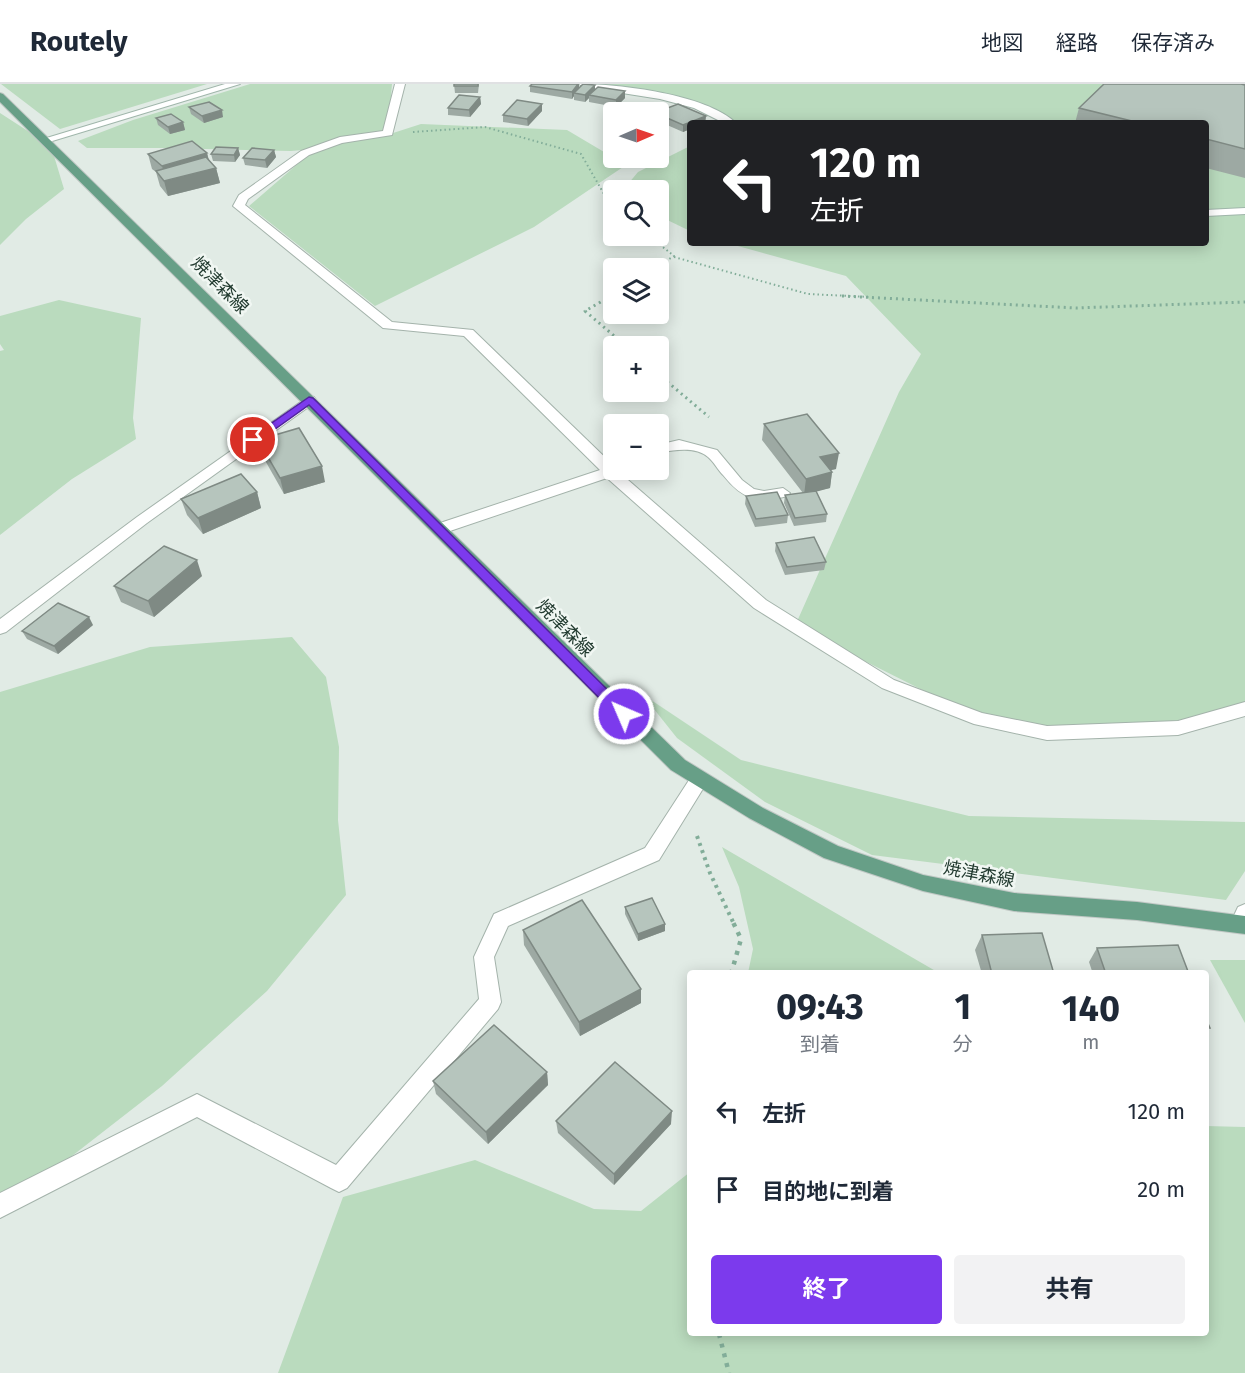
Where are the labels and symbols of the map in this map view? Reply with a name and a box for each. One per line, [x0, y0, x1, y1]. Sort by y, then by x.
north arrow [603, 102, 669, 168]
street label: 焼津森線 [187, 252, 253, 318]
pin [227, 414, 278, 465]
street label: 焼津森線 [532, 595, 598, 661]
position arrow [592, 682, 656, 746]
street label: 焼津森線 [942, 856, 1016, 892]

